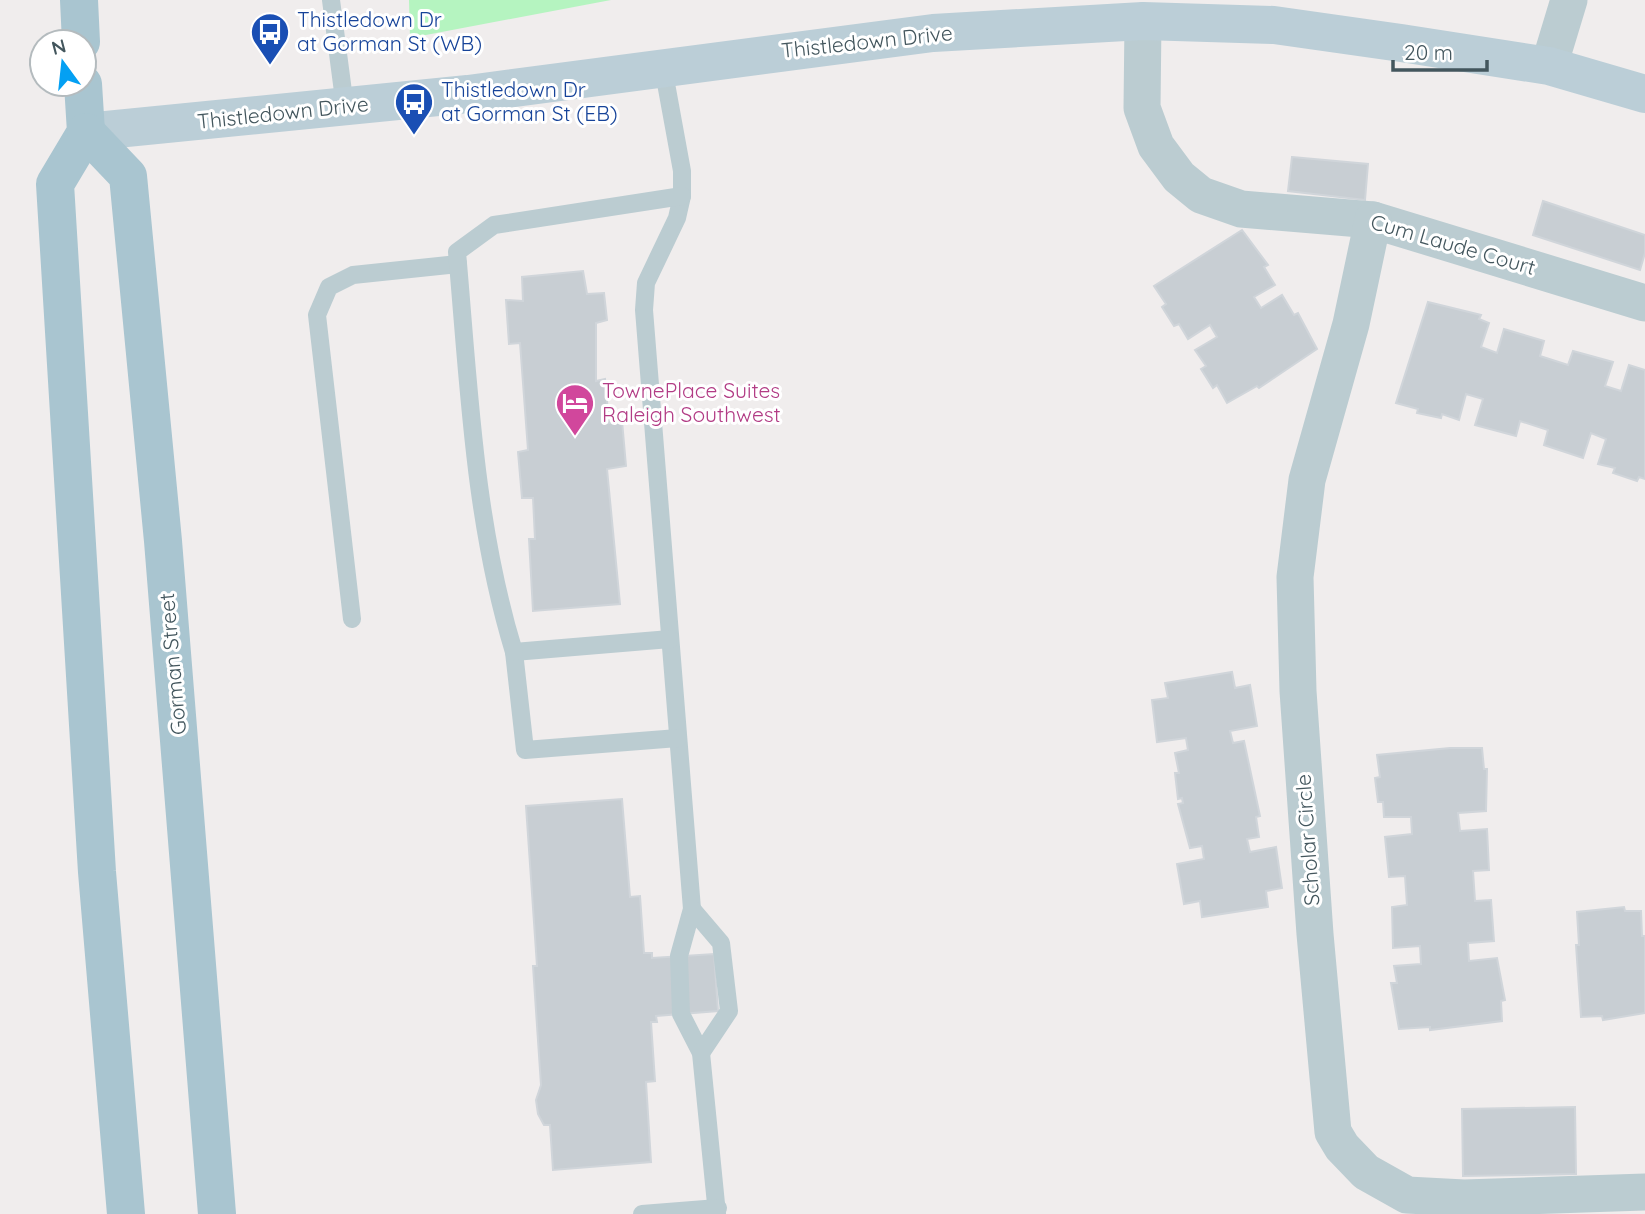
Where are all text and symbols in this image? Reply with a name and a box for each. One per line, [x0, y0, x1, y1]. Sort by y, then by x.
place label: Thistledown Dr at Gorman St (WB) [297, 6, 482, 56]
bus stop icon: Thistledown Dr at Gorman St (WB) [249, 11, 291, 66]
street label: Thistledown Drive [780, 19, 954, 63]
north arrow [28, 28, 98, 98]
scale bar [1393, 28, 1488, 72]
text: N [49, 33, 68, 60]
text: 20 m [1404, 39, 1453, 65]
place label: Thistledown Dr at Gorman St (EB) [441, 76, 618, 126]
bus stop icon: Thistledown Dr at Gorman St (EB) [393, 81, 435, 136]
street label: Thistledown Drive [196, 90, 370, 134]
street label: Cum Laude Court [1368, 208, 1539, 280]
place label: TownePlace Suites Raleigh Southwest [602, 377, 781, 427]
hotel icon: TownePlace Suites Raleigh Southwest [554, 382, 596, 437]
street label: Gorman Street [153, 592, 191, 736]
street label: Scholar Circle [1289, 773, 1325, 907]

